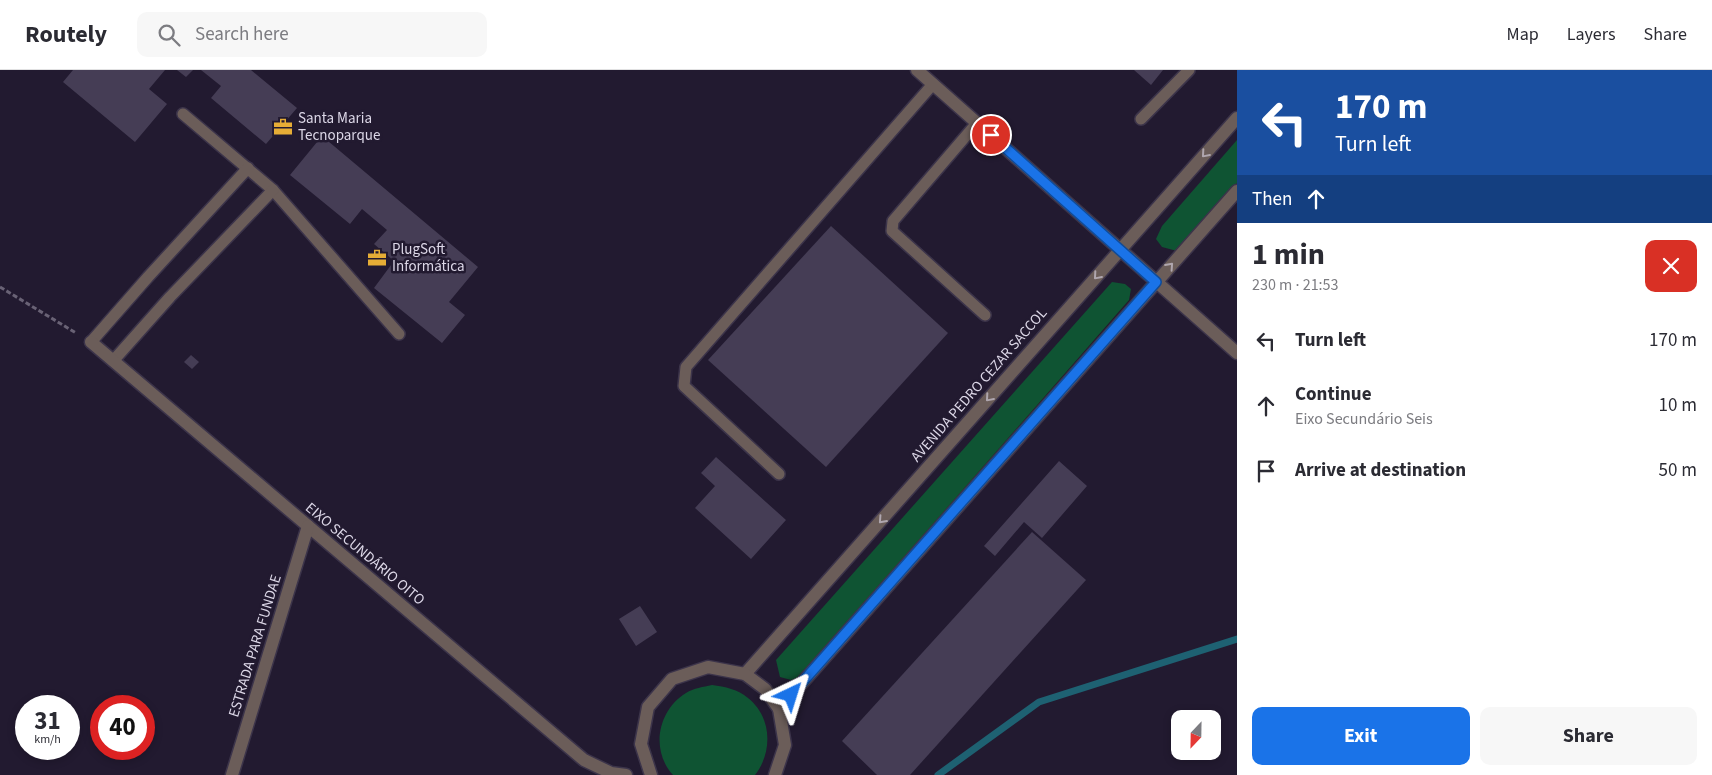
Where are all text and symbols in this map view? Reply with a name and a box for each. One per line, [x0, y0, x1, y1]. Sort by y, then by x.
search box [137, 12, 487, 57]
text: Routely [25, 17, 107, 52]
icon: search [155, 21, 183, 49]
text: Search here [195, 21, 289, 48]
text: Map [1507, 22, 1539, 47]
text: Layers [1567, 22, 1616, 47]
text: Share [1644, 22, 1687, 47]
text: 170 m [1335, 82, 1427, 132]
icon: left [1252, 90, 1317, 155]
place label: Santa Maria Tecnoparque [298, 108, 380, 146]
pin [970, 114, 1012, 156]
office icon: Santa Maria Tecnoparque [272, 116, 294, 138]
icon: arrive [977, 121, 1005, 149]
text: Turn left [1335, 128, 1411, 160]
one-way arrow [1202, 149, 1211, 158]
icon: ahead [1302, 185, 1330, 213]
text: Then [1252, 186, 1292, 213]
text: 1 min [1252, 233, 1325, 276]
place label: PlugSoft Informática [392, 239, 465, 277]
button: close [1645, 240, 1697, 292]
office icon: PlugSoft Informática [366, 247, 388, 269]
one-way arrow [1165, 263, 1174, 272]
one-way arrow [1094, 271, 1103, 280]
text: 230 m · 21:53 [1252, 274, 1339, 296]
street label: AVENIDA PEDRO CEZAR SACCOL [906, 303, 1052, 467]
icon: left [1252, 327, 1280, 355]
text: Turn left [1295, 327, 1366, 354]
text: 170 m [1649, 327, 1697, 354]
text: Continue [1295, 381, 1372, 408]
one-way arrow [986, 392, 995, 401]
icon: ahead [1252, 392, 1280, 420]
text: 10 m [1659, 392, 1697, 419]
text: Eixo Secundário Seis [1295, 408, 1433, 430]
icon: arrive [1252, 457, 1280, 485]
text: Arrive at destination [1295, 457, 1466, 484]
text: 50 m [1659, 457, 1697, 484]
street label: EIXO SECUNDÁRIO OITO [301, 498, 429, 610]
one-way arrow [879, 514, 888, 523]
street label: ESTRADA PARA FUNDAE [223, 572, 287, 720]
position arrow [764, 668, 816, 720]
speed limit sign: 40 [90, 695, 155, 760]
text: 31 [34, 703, 61, 739]
button: Exit [1252, 707, 1470, 765]
button: Share [1480, 707, 1697, 765]
north arrow [1171, 710, 1221, 760]
map controls [1171, 710, 1221, 760]
text: km/h [34, 731, 61, 748]

